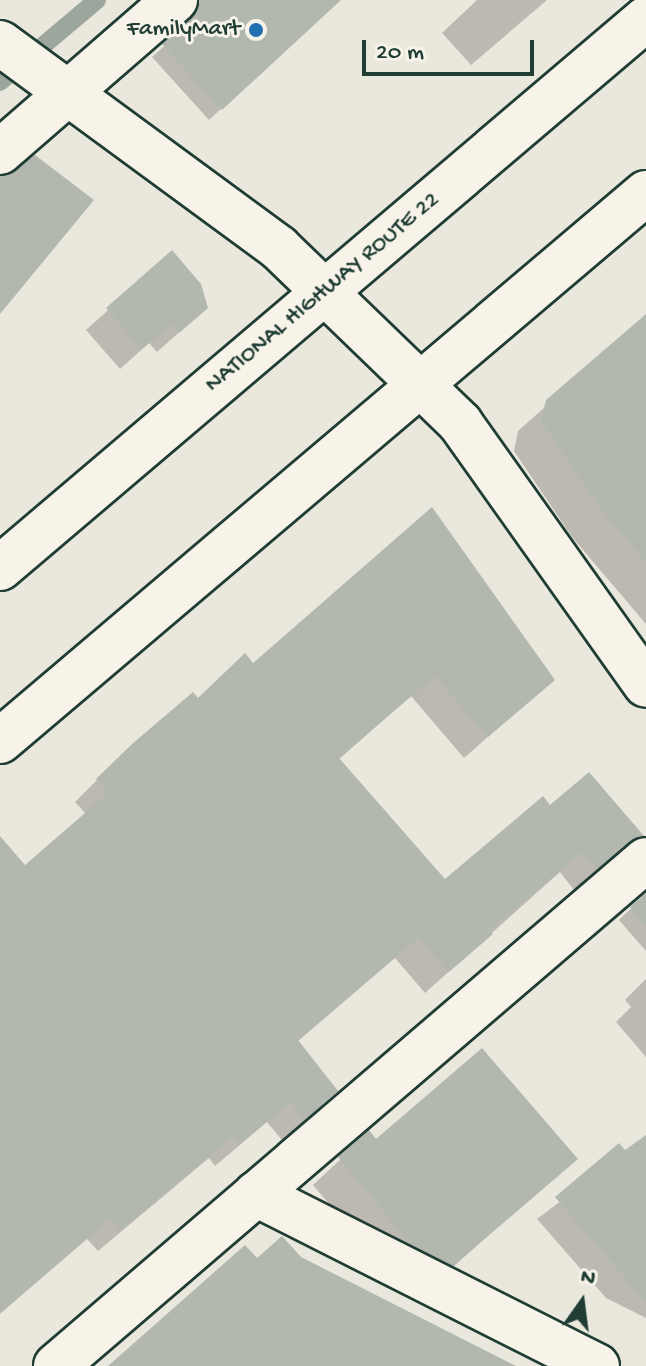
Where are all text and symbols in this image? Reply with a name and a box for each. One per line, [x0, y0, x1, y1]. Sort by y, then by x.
place label: FamilyMart [127, 16, 240, 44]
marker: FamilyMart [247, 21, 265, 39]
scale bar [366, 24, 538, 74]
text: 20 m [376, 39, 424, 68]
street label: NATIONAL HIGHWAY ROUTE 22 [200, 186, 446, 400]
north arrow [542, 1262, 622, 1342]
text: N [578, 1264, 598, 1293]

